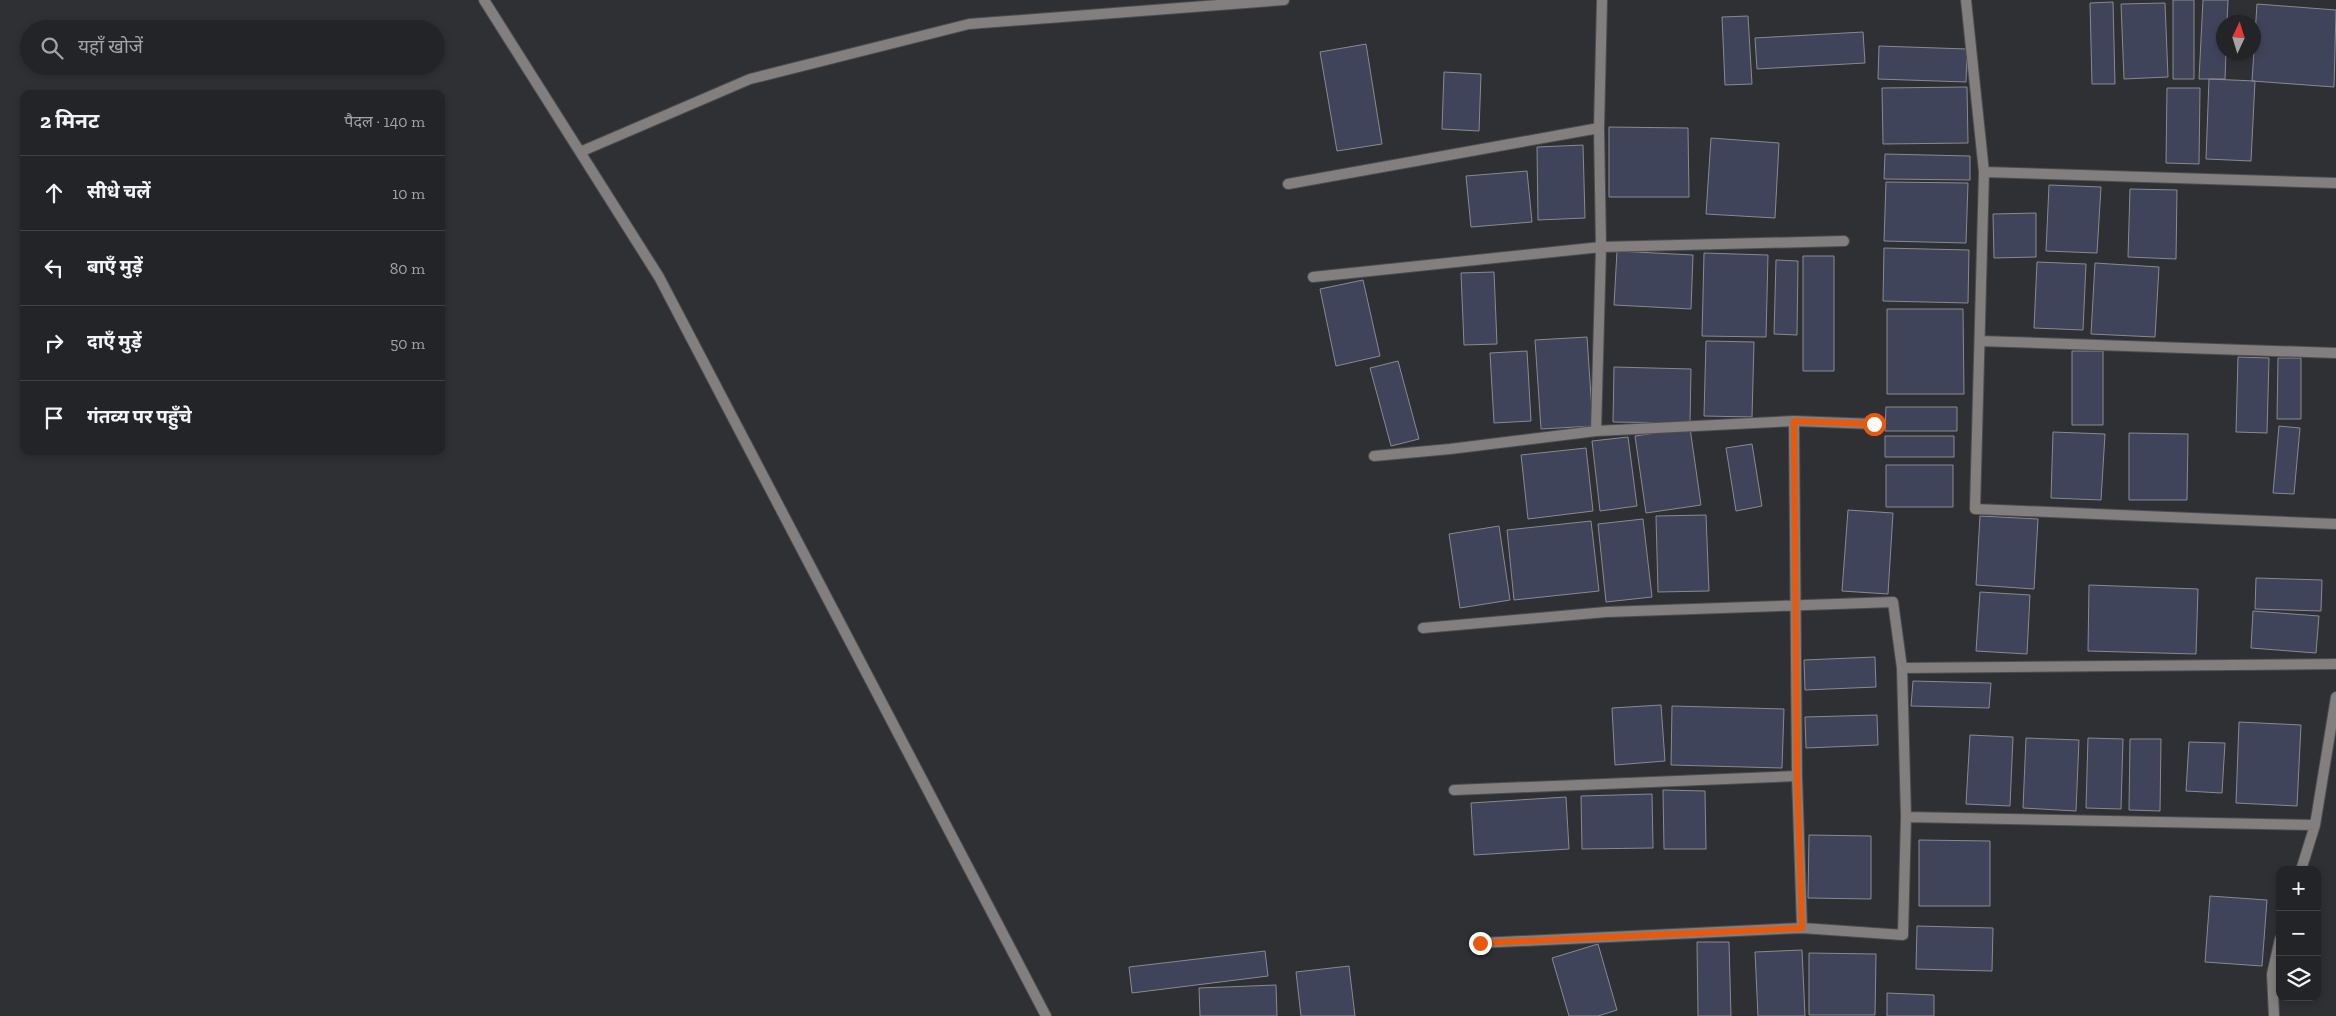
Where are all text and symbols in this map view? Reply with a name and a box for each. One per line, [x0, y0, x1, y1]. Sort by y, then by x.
north arrow [2216, 15, 2261, 60]
search box [20, 20, 445, 75]
icon: search [38, 34, 66, 62]
text: यहाँ खोजें [78, 35, 143, 58]
text: 2 मिनट [40, 108, 99, 133]
text: पैदल · 140 m [344, 112, 425, 131]
icon: ahead [40, 179, 68, 207]
text: सीधे चलें [87, 180, 150, 203]
text: 10 m [392, 184, 425, 203]
icon: left [40, 254, 68, 282]
text: बाएँ मुड़ें [87, 255, 143, 278]
text: 80 m [390, 259, 425, 278]
icon: right [40, 329, 68, 357]
text: दाएँ मुड़ें [87, 330, 142, 353]
text: 50 m [390, 334, 425, 353]
icon: arrive [40, 404, 68, 432]
text: गंतव्य पर पहुँचे [87, 405, 192, 428]
route start [1863, 413, 1886, 436]
map controls [2276, 866, 2321, 1001]
button: + [2276, 866, 2321, 911]
button: − [2276, 911, 2321, 956]
route end [1469, 932, 1492, 955]
button: layers [2276, 956, 2321, 1001]

